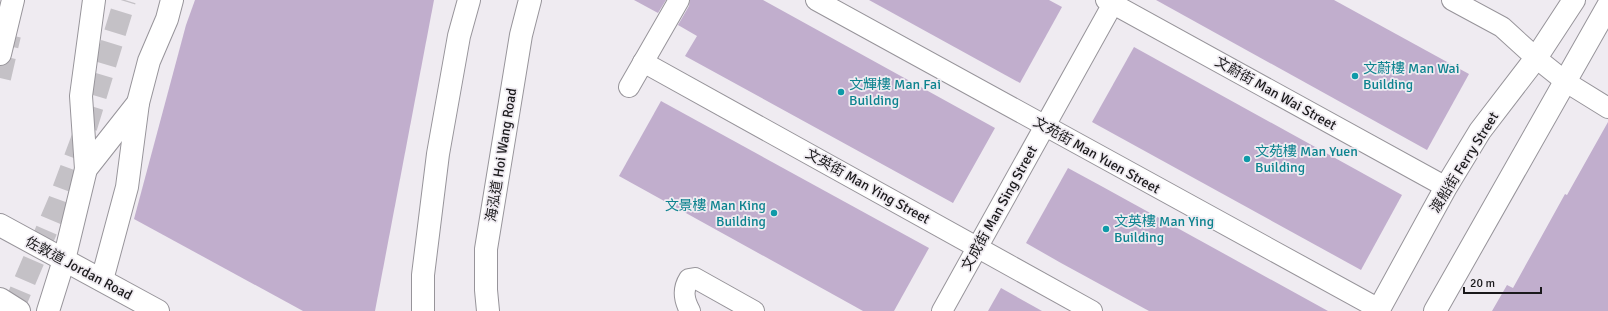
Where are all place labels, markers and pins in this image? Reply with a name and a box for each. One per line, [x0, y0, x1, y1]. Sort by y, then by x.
place label: 文蔚樓 Man Wai Building [1363, 60, 1460, 93]
marker: 文蔚樓 Man Wai Building [1350, 71, 1360, 81]
place label: 文輝樓 Man Fai Building [849, 76, 941, 109]
marker: 文輝樓 Man Fai Building [836, 87, 846, 97]
place label: 文苑樓 Man Yuen Building [1255, 143, 1358, 176]
marker: 文苑樓 Man Yuen Building [1242, 154, 1252, 164]
place label: 文景樓 Man King Building [665, 197, 766, 230]
marker: 文景樓 Man King Building [769, 208, 779, 218]
place label: 文英樓 Man Ying Building [1114, 213, 1214, 246]
marker: 文英樓 Man Ying Building [1101, 224, 1111, 234]

